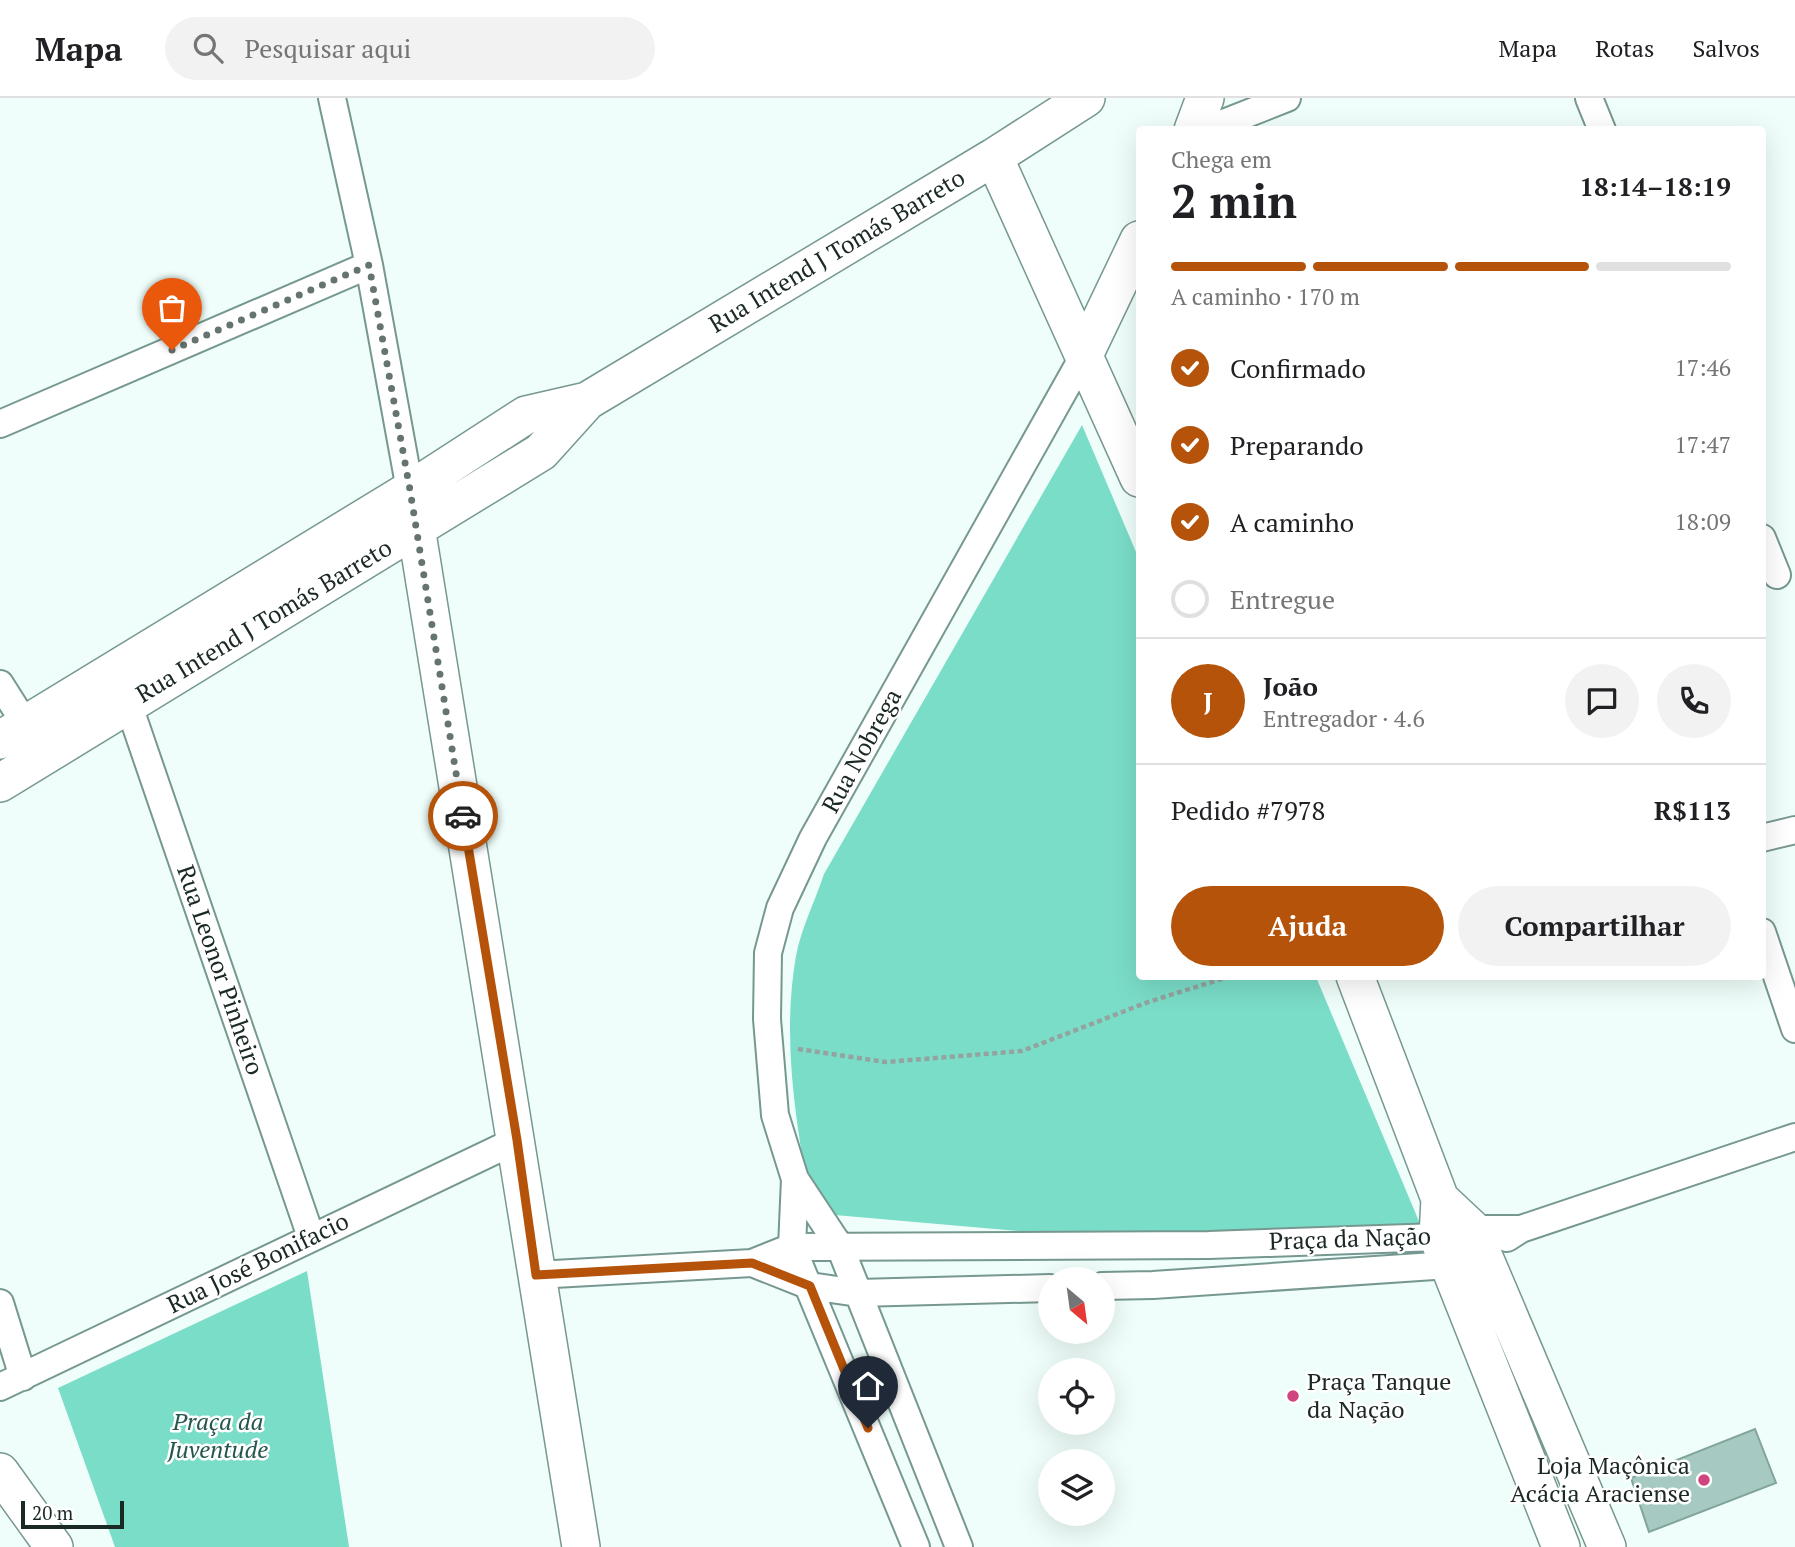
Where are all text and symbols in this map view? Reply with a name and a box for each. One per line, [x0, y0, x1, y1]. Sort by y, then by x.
search box [165, 17, 655, 80]
text: Mapa [35, 27, 123, 70]
icon: search [189, 29, 227, 67]
text: Pesquisar aqui [245, 31, 411, 65]
text: Mapa [1498, 32, 1557, 64]
text: Rotas [1595, 32, 1654, 64]
text: Salvos [1692, 32, 1760, 64]
text: Chega em [1171, 144, 1272, 175]
street label: Rua Intend J Tomás Barreto [703, 161, 970, 339]
text: 18:14–18:19 [1579, 169, 1731, 203]
text: 2 min [1171, 170, 1297, 231]
pin [142, 278, 202, 350]
text: A caminho · 170 m [1171, 281, 1360, 312]
icon: bag [153, 289, 191, 327]
icon: check [1171, 349, 1209, 387]
text: Confirmado [1230, 351, 1366, 385]
text: 17:46 [1674, 352, 1731, 383]
icon: check [1171, 426, 1209, 464]
text: Preparando [1230, 428, 1364, 462]
text: 17:47 [1674, 429, 1731, 460]
icon: check [1171, 503, 1209, 541]
text: A caminho [1230, 505, 1354, 539]
text: 18:09 [1674, 506, 1731, 537]
street label: Rua Intend J Tomás Barreto [130, 531, 397, 709]
text: Entregue [1230, 582, 1335, 616]
button: chat [1565, 664, 1639, 738]
button: phone [1657, 664, 1731, 738]
text: João [1263, 669, 1318, 703]
street label: Rua Nobrega [814, 683, 908, 818]
text: J [1203, 684, 1213, 718]
text: Entregador · 4.6 [1263, 703, 1425, 734]
courier [428, 781, 498, 851]
text: Pedido #7978 [1171, 793, 1325, 827]
text: R$113 [1654, 793, 1731, 827]
icon: car [444, 797, 482, 835]
street label: Rua Leonor Pinheiro [170, 861, 272, 1079]
button: Ajuda [1171, 886, 1444, 966]
button: Compartilhar [1458, 886, 1731, 966]
street label: Rua José Bonifacio [161, 1204, 354, 1320]
street label: Praça da Nação [1268, 1219, 1432, 1257]
north arrow [1038, 1267, 1115, 1344]
map controls [1038, 1267, 1115, 1526]
pin [838, 1356, 898, 1428]
button: locate [1038, 1358, 1115, 1435]
place label: Praça Tanque da Nação [1307, 1365, 1451, 1425]
icon: home [849, 1367, 887, 1405]
marker: Praça Tanque da Nação [1285, 1388, 1301, 1404]
park label: Praça da Juventude [167, 1405, 268, 1465]
button: layers [1038, 1449, 1115, 1526]
place label: Loja Maçônica Acácia Araciense [1510, 1449, 1690, 1509]
marker: Loja Maçônica Acácia Araciense [1696, 1472, 1712, 1488]
scale bar [21, 1498, 124, 1530]
text: 20 m [32, 1500, 73, 1525]

